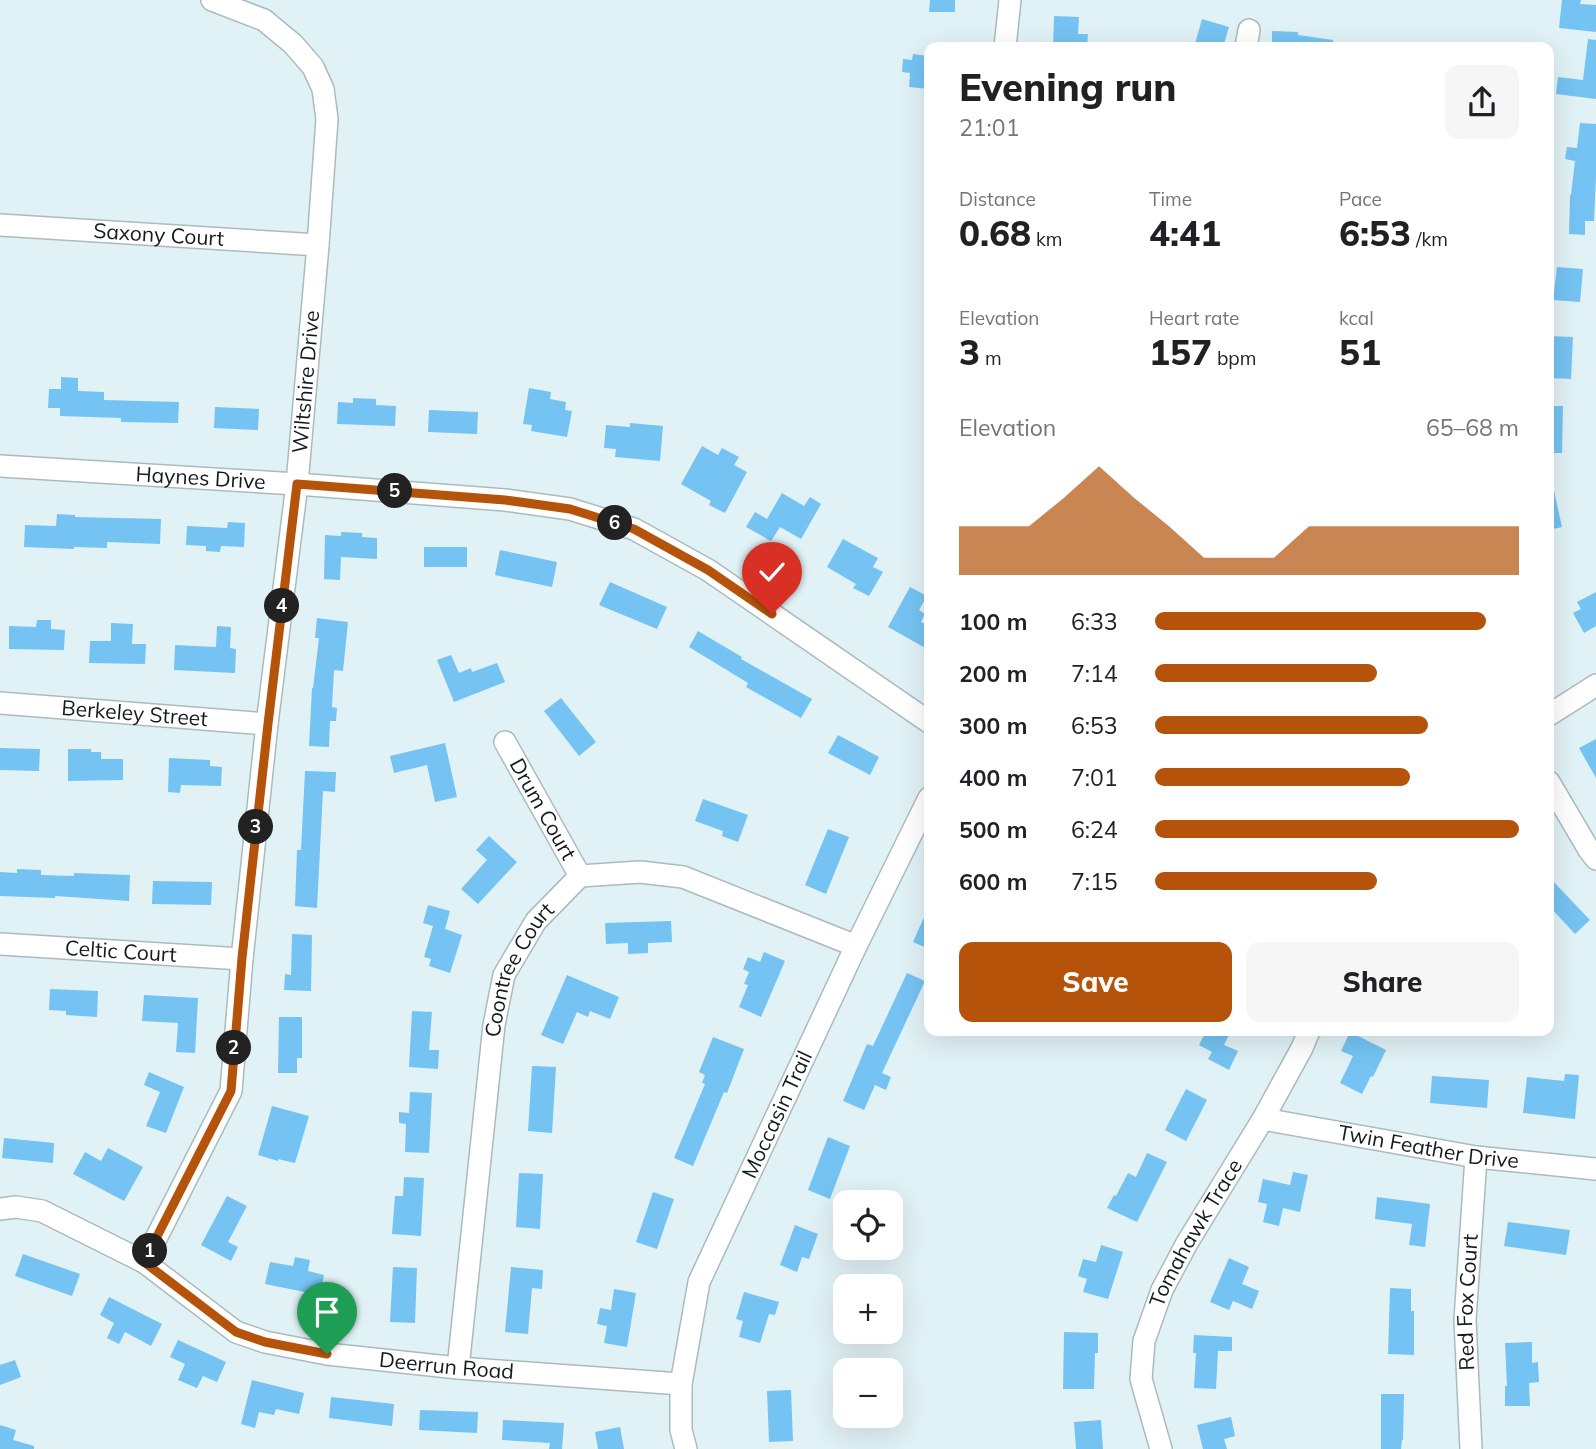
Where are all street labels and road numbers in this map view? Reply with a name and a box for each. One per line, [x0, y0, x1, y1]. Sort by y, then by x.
street label: Saxony Court [93, 217, 225, 251]
street label: Wiltshire Drive [286, 309, 324, 454]
street label: Haynes Drive [135, 460, 266, 494]
street label: Berkeley Street [61, 694, 209, 731]
street label: Drum Court [505, 753, 582, 864]
street label: Coontree Court [479, 896, 559, 1038]
street label: Celtic Court [64, 934, 177, 967]
street label: Moccasin Trail [735, 1046, 817, 1182]
street label: Twin Feather Drive [1336, 1119, 1520, 1173]
street label: Tomahawk Trace [1143, 1154, 1247, 1310]
street label: Red Fox Court [1451, 1233, 1483, 1371]
street label: Deerrun Road [378, 1346, 515, 1384]

